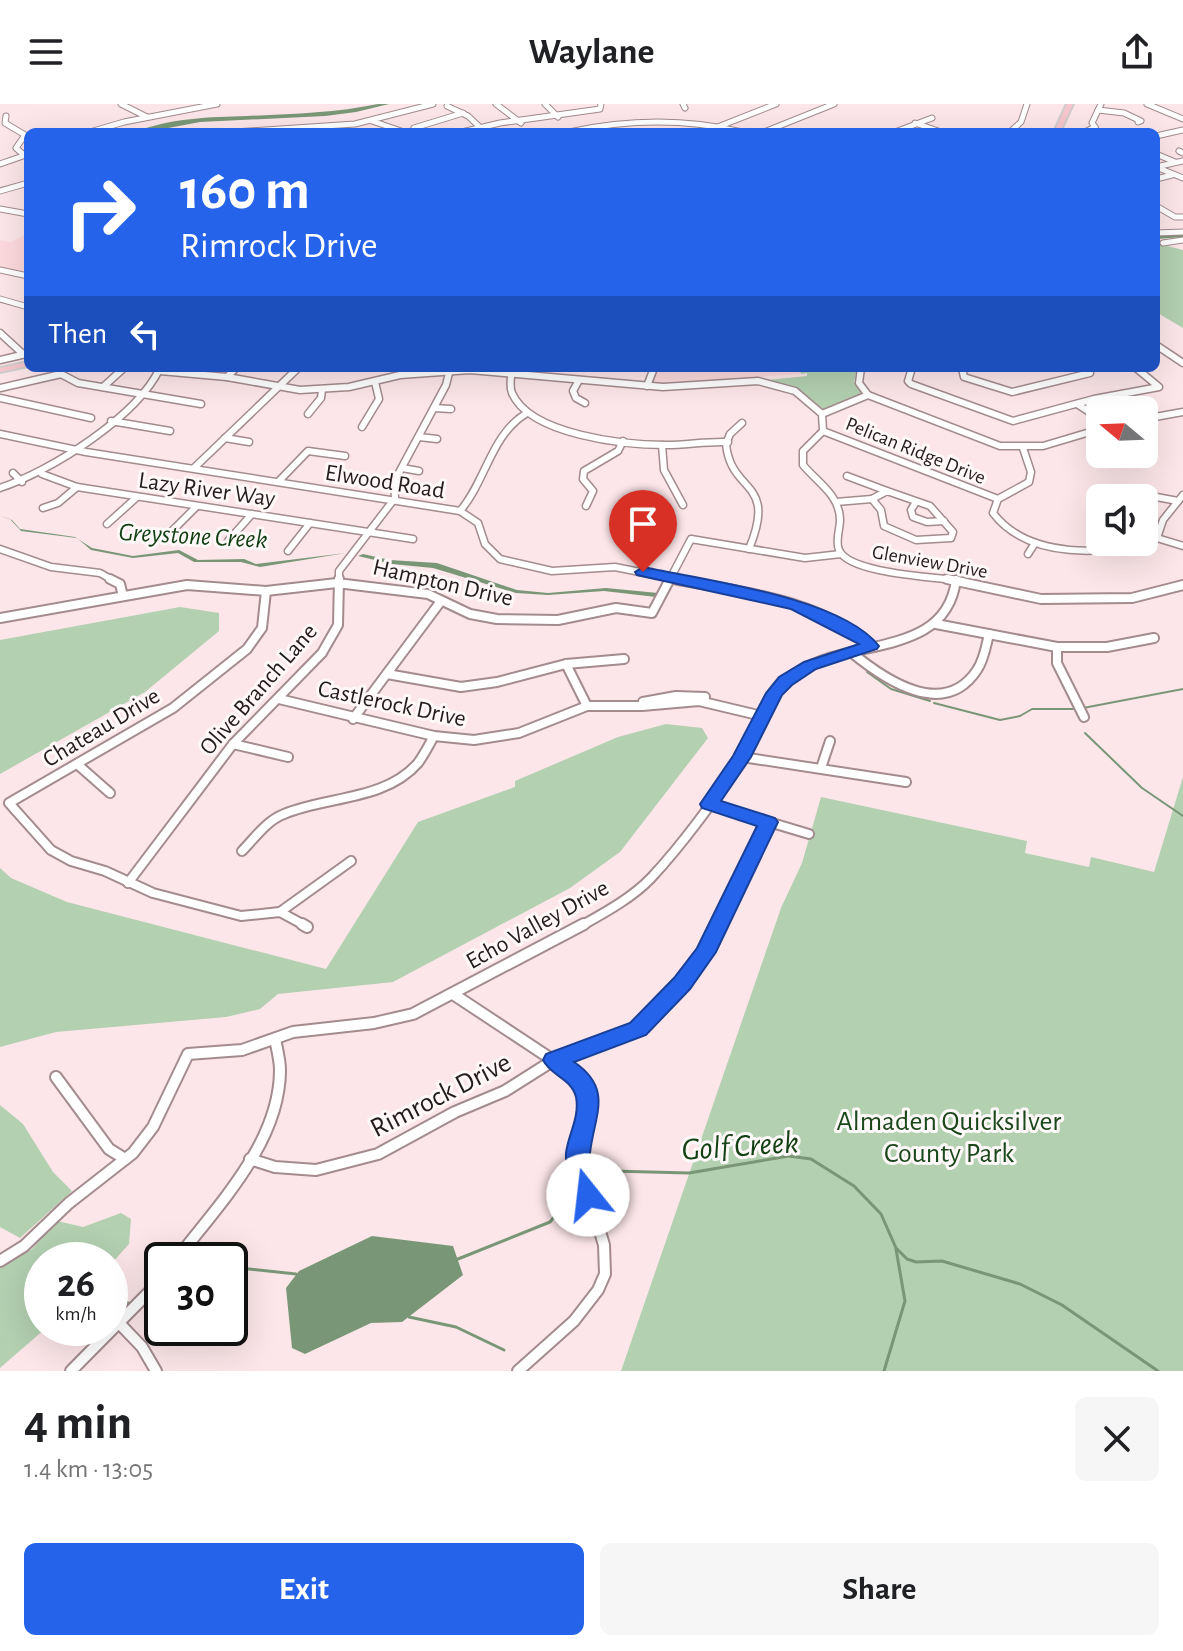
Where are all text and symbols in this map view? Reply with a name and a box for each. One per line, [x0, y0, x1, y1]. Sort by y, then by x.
icon: menu [24, 30, 68, 74]
icon: share [1115, 30, 1159, 74]
text: Waylane [528, 34, 655, 70]
icon: right [48, 160, 152, 264]
text: 160 m [180, 163, 310, 219]
text: Rimrock Drive [180, 228, 378, 264]
icon: left [123, 312, 167, 356]
text: Then [48, 319, 107, 349]
north arrow [1086, 396, 1158, 468]
map controls [1086, 396, 1158, 556]
street label: Pelican Ridge Drive [843, 414, 988, 488]
street label: Elwood Road [323, 461, 446, 503]
street label: Lazy River Way [137, 469, 277, 511]
button: sound [1086, 484, 1158, 556]
pin [609, 490, 677, 572]
icon: arrive [621, 502, 665, 546]
water label: Greystone Creek [118, 519, 268, 553]
street label: Glenview Drive [871, 542, 989, 582]
street label: Hampton Drive [370, 555, 515, 611]
street label: Olive Branch Lane [196, 619, 322, 760]
street label: Castlerock Drive [316, 677, 468, 731]
street label: Chateau Drive [39, 684, 164, 772]
street label: Echo Valley Drive [462, 876, 613, 974]
street label: Rimrock Drive [366, 1048, 516, 1143]
park label: Almaden Quicksilver County Park [837, 1108, 1061, 1168]
water label: Golf Creek [681, 1126, 800, 1166]
position arrow [546, 1153, 630, 1237]
speed limit sign: 30 [144, 1242, 248, 1346]
text: 26 [57, 1264, 95, 1304]
text: km/h [55, 1304, 97, 1324]
button: close [1075, 1397, 1159, 1481]
text: 4 min [24, 1400, 132, 1448]
text: 1.4 km · 13:05 [24, 1456, 153, 1482]
button: Exit [24, 1543, 584, 1635]
button: Share [600, 1543, 1159, 1635]

